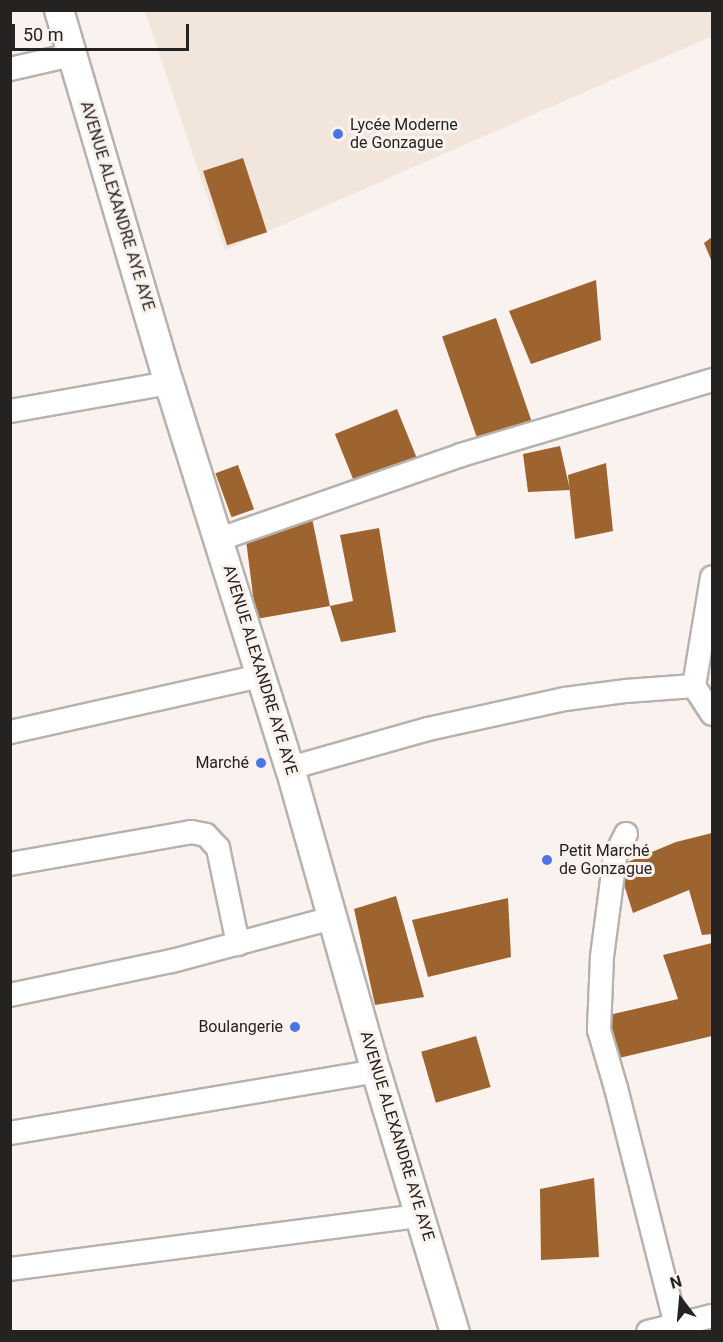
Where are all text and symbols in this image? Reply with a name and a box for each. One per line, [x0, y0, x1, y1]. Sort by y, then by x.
scale bar [15, 12, 192, 50]
text: 50 m [23, 24, 63, 45]
street label: AVENUE ALEXANDRE AYE AYE [76, 99, 158, 313]
place label: Lycée Moderne de Gonzague [350, 115, 458, 153]
marker: Lycée Moderne de Gonzague [331, 127, 345, 141]
street label: AVENUE ALEXANDRE AYE AYE [219, 563, 301, 777]
place label: Marché [195, 753, 249, 773]
marker: Marché [254, 756, 268, 770]
place label: Petit Marché de Gonzague [559, 841, 652, 879]
marker: Petit Marché de Gonzague [540, 853, 554, 867]
place label: Boulangerie [198, 1017, 283, 1037]
marker: Boulangerie [288, 1020, 302, 1034]
street label: AVENUE ALEXANDRE AYE AYE [356, 1029, 438, 1243]
north arrow [651, 1270, 711, 1330]
text: N [668, 1272, 684, 1293]

